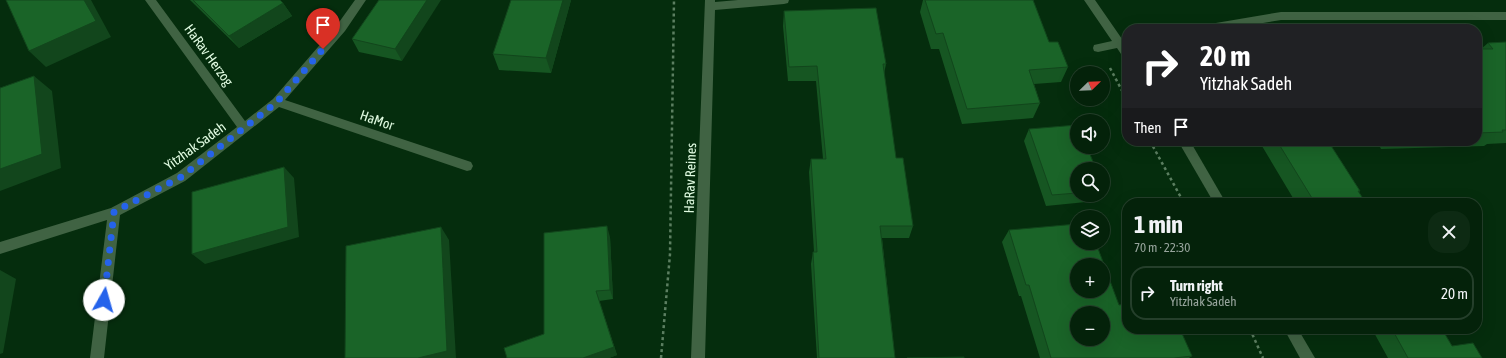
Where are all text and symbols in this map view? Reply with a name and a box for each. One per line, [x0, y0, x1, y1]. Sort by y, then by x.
pin [306, 8, 340, 49]
icon: arrive [312, 14, 334, 36]
street label: HaRav Herzog [181, 21, 237, 89]
icon: right [1134, 40, 1186, 92]
text: 20 m [1200, 40, 1250, 72]
north arrow [1070, 66, 1110, 106]
map controls [1070, 66, 1110, 346]
text: Yitzhak Sadeh [1200, 73, 1292, 94]
street label: HaMor [358, 107, 397, 134]
button: sound [1070, 114, 1110, 154]
icon: arrive [1170, 116, 1192, 138]
street label: Yitzhak Sadeh [161, 118, 229, 174]
text: Then [1134, 119, 1162, 136]
street label: HaRav Reines [681, 142, 699, 214]
button: search [1070, 162, 1110, 202]
button: layers [1070, 210, 1110, 250]
text: 1 min [1134, 211, 1183, 238]
button: close [1428, 211, 1470, 253]
text: 70 m · 22:30 [1134, 240, 1190, 255]
button: + [1070, 258, 1110, 298]
text: Turn right [1170, 277, 1223, 294]
position arrow [83, 279, 125, 321]
icon: right [1136, 282, 1158, 304]
text: 20 m [1441, 285, 1468, 302]
text: Yitzhak Sadeh [1170, 294, 1237, 309]
button: − [1070, 306, 1110, 346]

